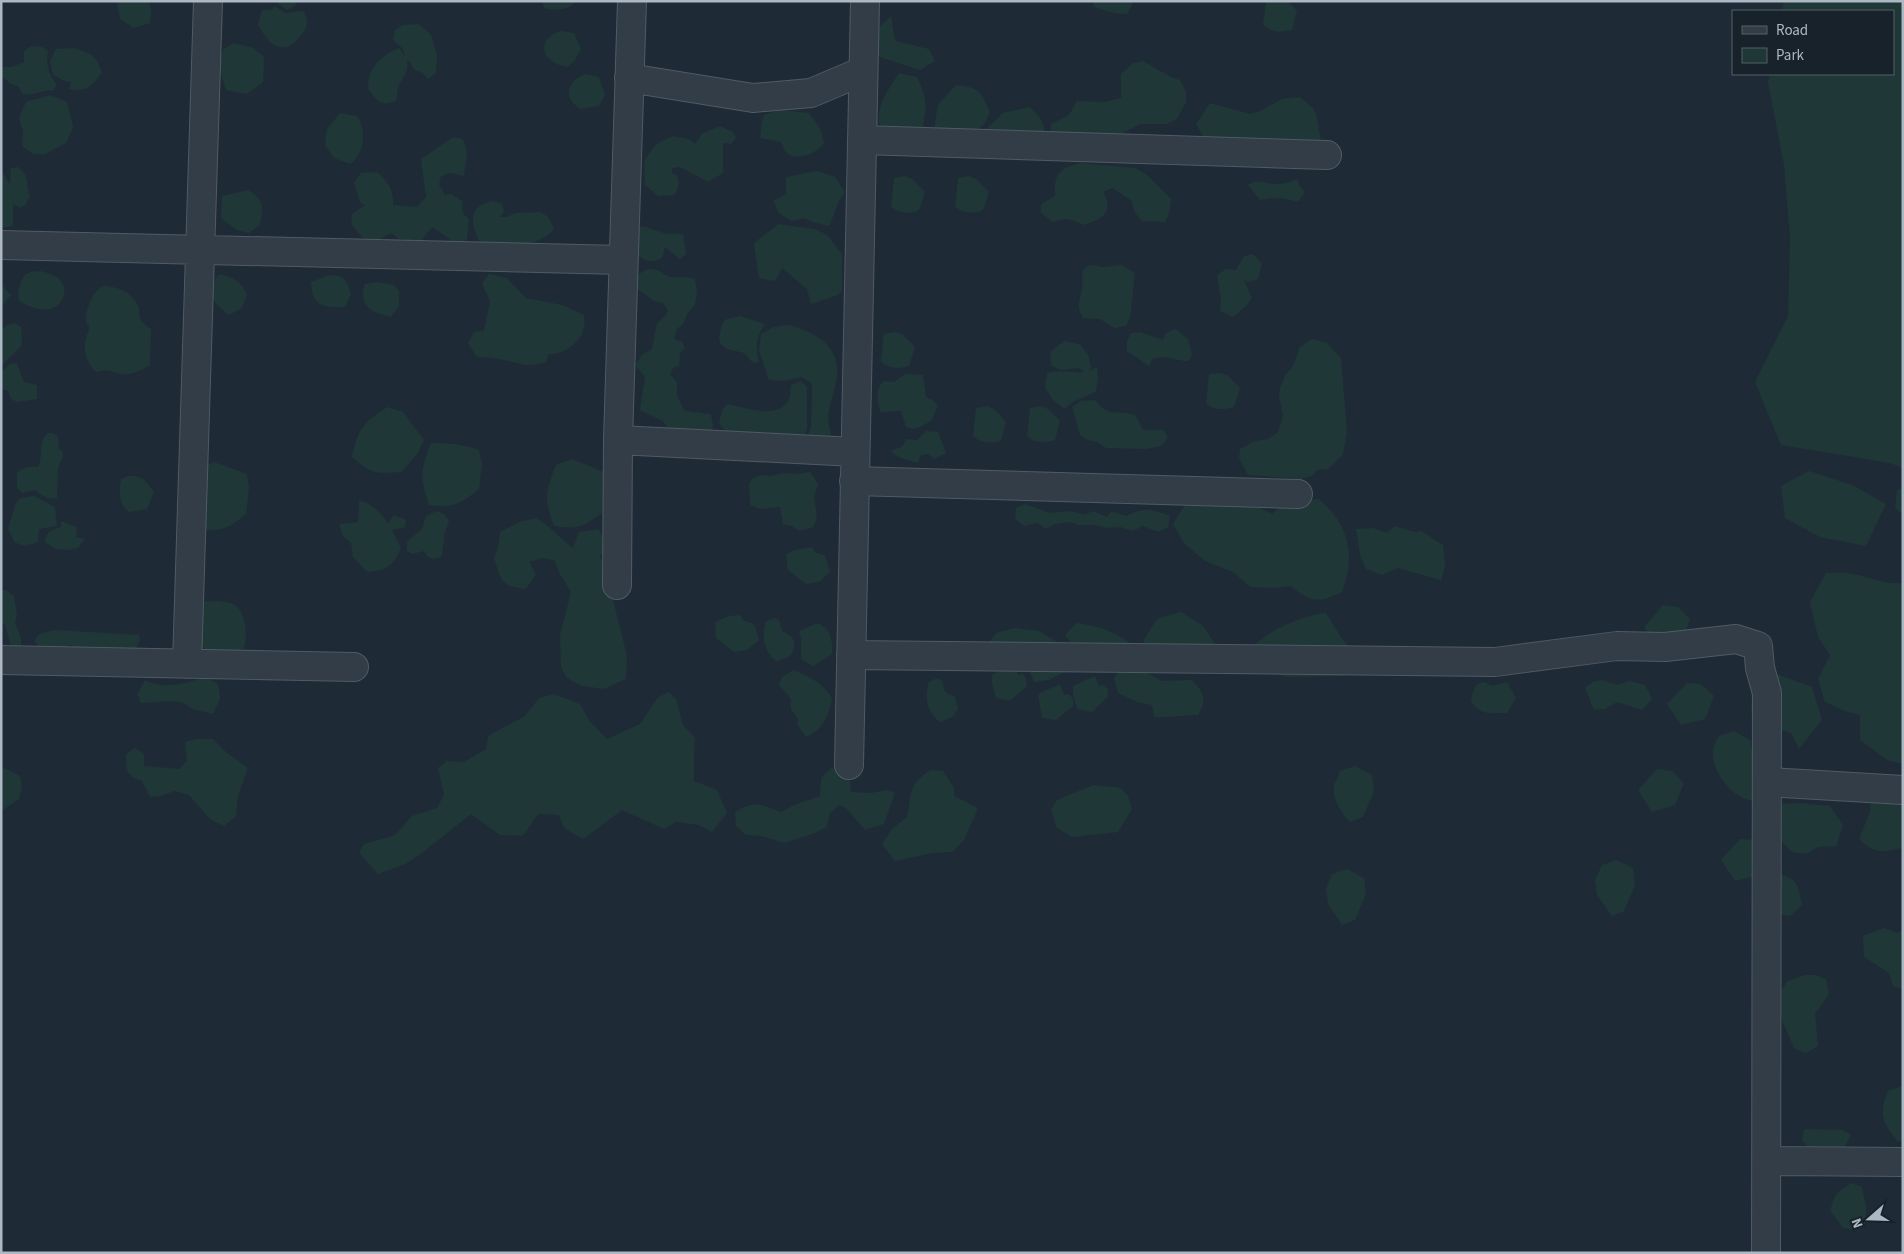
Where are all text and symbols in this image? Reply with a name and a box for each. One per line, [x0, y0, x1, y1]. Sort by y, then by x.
legend [1732, 10, 1894, 75]
text: Road [1776, 20, 1808, 41]
text: Park [1776, 45, 1805, 66]
north arrow [1844, 1194, 1894, 1244]
text: N [1847, 1215, 1869, 1231]

